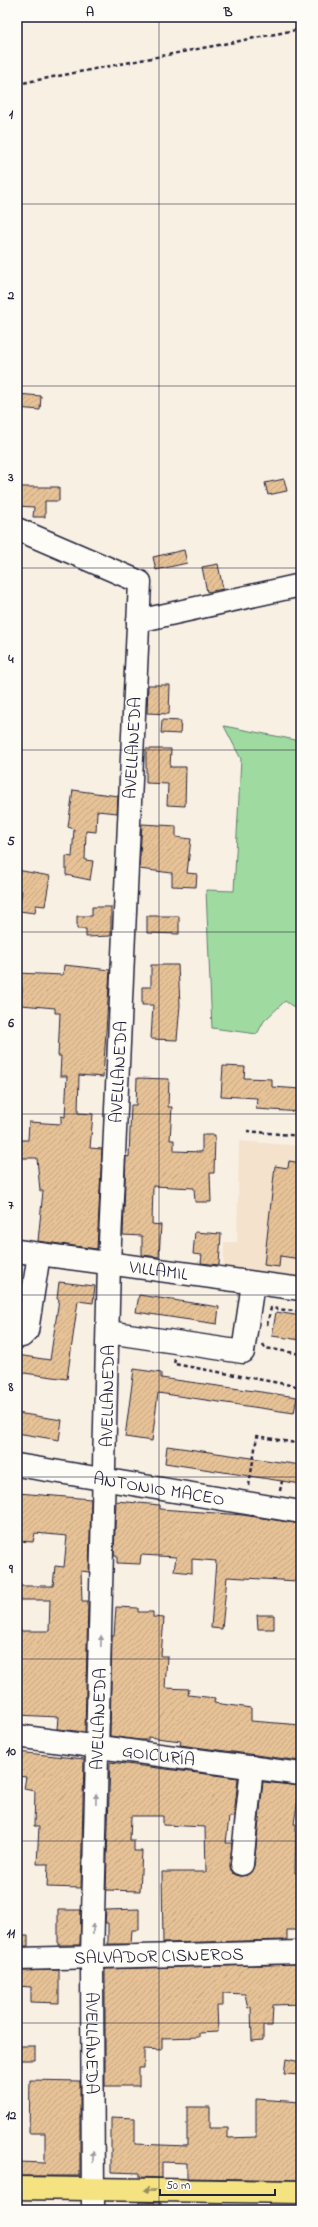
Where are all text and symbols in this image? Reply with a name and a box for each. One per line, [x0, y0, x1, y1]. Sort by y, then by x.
text: A [86, 3, 94, 22]
text: B [223, 3, 233, 22]
text: 1 [9, 105, 14, 124]
text: 2 [7, 286, 15, 305]
text: 3 [7, 468, 14, 487]
text: 4 [7, 650, 14, 669]
street label: AVELLANEDA [118, 696, 150, 800]
text: 5 [7, 832, 15, 851]
text: 6 [7, 1014, 14, 1033]
street label: AVELLANEDA [104, 1020, 136, 1124]
text: 7 [8, 1196, 14, 1215]
street label: VILLAMIL [127, 1255, 190, 1289]
street label: AVELLANEDA [95, 1345, 123, 1447]
text: 8 [8, 1378, 14, 1397]
street label: ANTONIO MACEO [91, 1467, 226, 1514]
text: 9 [8, 1560, 14, 1579]
one-way arrow [97, 1635, 104, 1647]
street label: AVELLANEDA [85, 1668, 115, 1771]
street label: GOICURÍA [120, 1739, 197, 1775]
text: 10 [6, 1742, 16, 1761]
one-way arrow [93, 1792, 99, 1805]
one-way arrow [90, 1922, 96, 1935]
text: 11 [7, 1924, 16, 1943]
street label: SALVADOR CISNEROS [74, 1942, 244, 1973]
street label: AVELLANEDA [77, 1992, 104, 2094]
text: 12 [6, 2106, 17, 2125]
one-way arrow [90, 2150, 96, 2163]
scale bar [160, 2171, 275, 2197]
text: 50 m [166, 2177, 190, 2195]
one-way arrow [143, 2187, 156, 2193]

